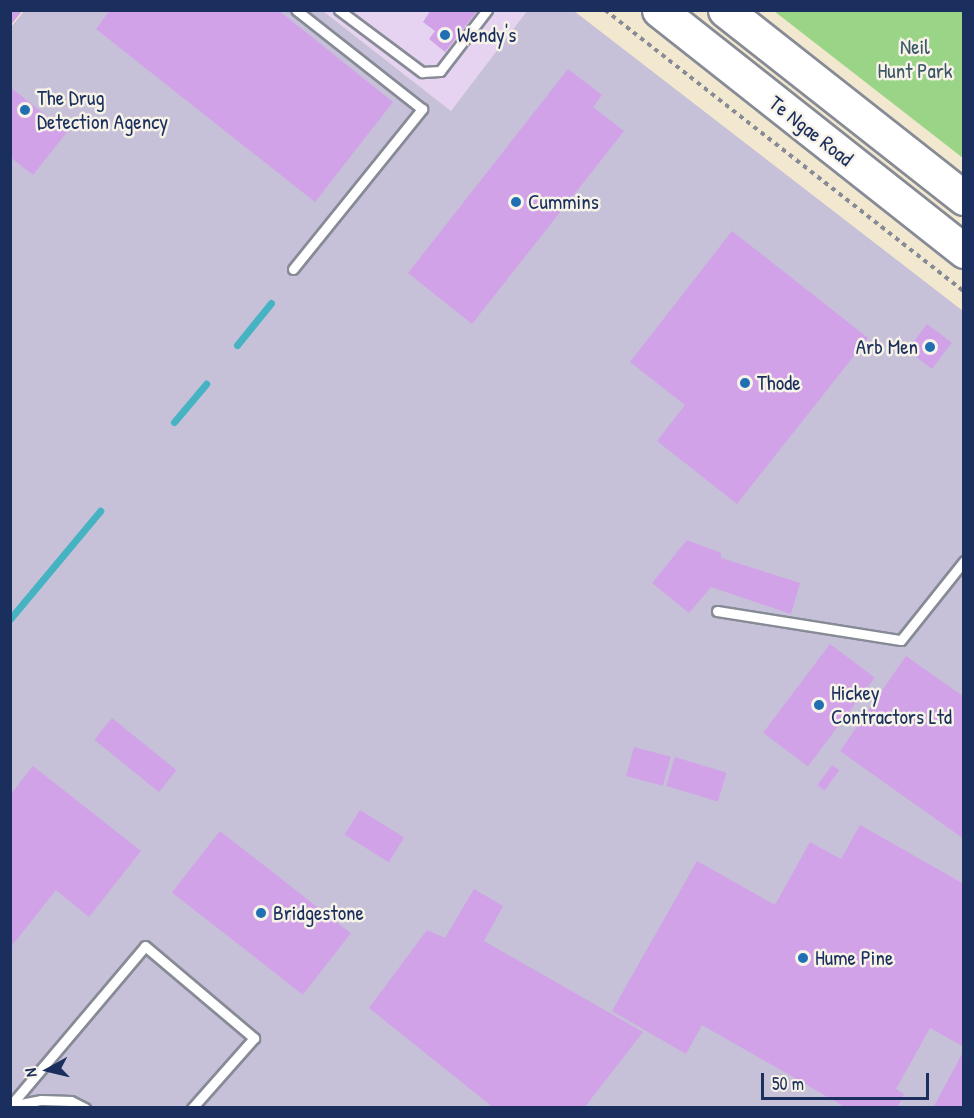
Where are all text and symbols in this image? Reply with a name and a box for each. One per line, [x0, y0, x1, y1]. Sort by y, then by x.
place label: Wendy's [457, 22, 516, 48]
marker: Wendy's [438, 28, 452, 42]
park label: Neil Hunt Park [878, 34, 952, 84]
place label: The Drug Detection Agency [37, 85, 168, 135]
street label: Te Ngae Road [764, 90, 858, 172]
marker: The Drug Detection Agency [18, 103, 32, 117]
place label: Cummins [528, 189, 599, 215]
marker: Cummins [509, 195, 523, 209]
place label: Arb Men [856, 334, 918, 360]
marker: Arb Men [923, 340, 937, 354]
place label: Thode [757, 370, 801, 396]
marker: Thode [738, 376, 752, 390]
place label: Hickey Contractors Ltd [831, 680, 952, 730]
marker: Hickey Contractors Ltd [812, 698, 826, 712]
place label: Bridgestone [273, 900, 364, 926]
marker: Bridgestone [254, 906, 268, 920]
place label: Hume Pine [815, 945, 893, 971]
marker: Hume Pine [796, 951, 810, 965]
north arrow [18, 1040, 78, 1100]
scale bar [764, 1061, 932, 1099]
text: N [19, 1067, 42, 1078]
text: 50 m [772, 1071, 804, 1096]

